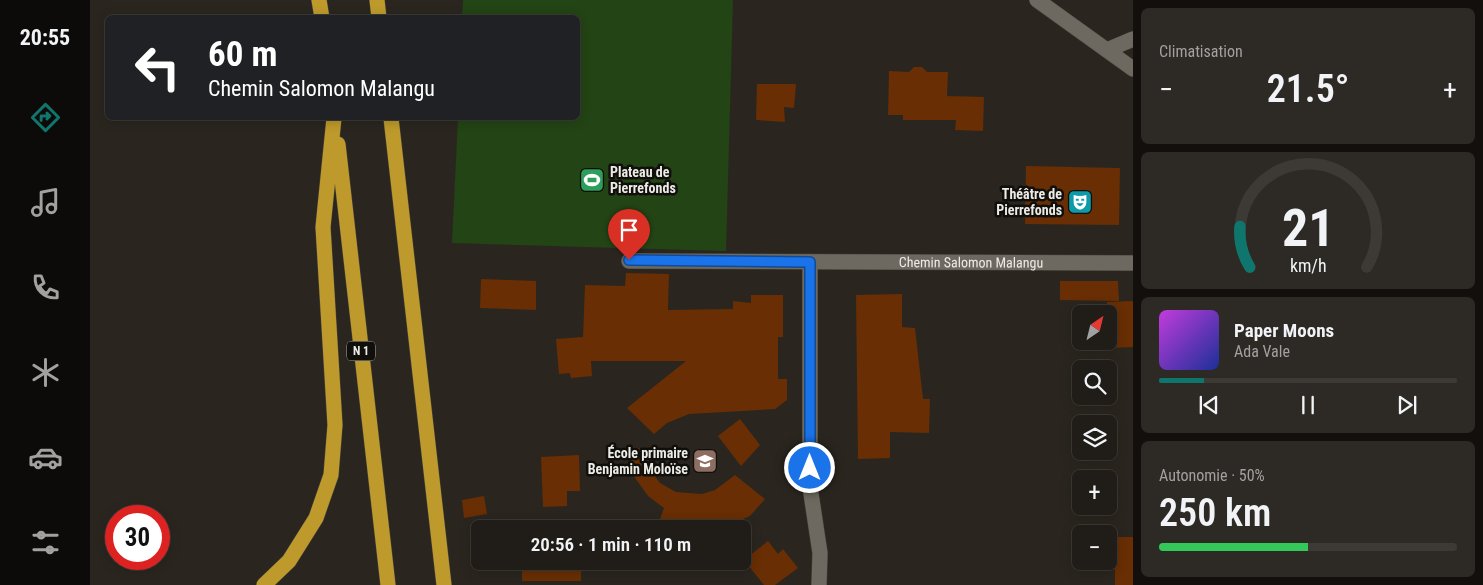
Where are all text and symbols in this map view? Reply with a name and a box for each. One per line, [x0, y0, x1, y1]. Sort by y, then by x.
text: 20:55 [20, 25, 70, 50]
text: 60 m [208, 34, 277, 75]
icon: left [125, 35, 190, 100]
text: Climatisation [1159, 42, 1243, 61]
text: 21.5° [1267, 67, 1349, 111]
text: − [1159, 73, 1173, 106]
text: + [1443, 73, 1457, 106]
text: Chemin Salomon Malangu [208, 76, 435, 101]
icon: directions [28, 100, 63, 135]
place label: Plateau de Pierrefonds [610, 164, 676, 196]
sports icon: Plateau de Pierrefonds [579, 167, 605, 193]
icon: music [28, 185, 63, 220]
place label: Théâtre de Pierrefonds [996, 186, 1062, 218]
theatre icon: Théâtre de Pierrefonds [1067, 189, 1093, 215]
text: 21 [1282, 198, 1334, 259]
pin [608, 209, 650, 260]
icon: arrive [615, 216, 643, 244]
street label: Chemin Salomon Malangu [899, 254, 1043, 271]
text: km/h [1290, 255, 1326, 276]
icon: phone [28, 270, 63, 305]
north arrow [1072, 305, 1118, 350]
map controls [1072, 305, 1117, 570]
text: Paper Moons [1234, 319, 1334, 342]
road number: N 1 [347, 342, 375, 361]
text: Ada Vale [1234, 342, 1290, 361]
icon: climate [28, 355, 63, 390]
button: search [1072, 360, 1117, 405]
icon: previous [1195, 391, 1223, 419]
icon: pause [1294, 391, 1322, 419]
icon: next [1393, 391, 1421, 419]
button: layers [1072, 415, 1117, 460]
icon: car [28, 440, 63, 475]
position arrow [783, 441, 835, 493]
place label: École primaire Benjamin Moloïse [588, 444, 688, 477]
school or university icon: École primaire Benjamin Moloïse [692, 448, 718, 474]
text: Autonomie · 50% [1159, 466, 1265, 485]
button: + [1072, 470, 1117, 515]
text: 250 km [1159, 491, 1271, 535]
speed limit sign: 30 [105, 505, 170, 570]
icon: filters [28, 525, 63, 560]
button: − [1072, 525, 1117, 570]
text: 20:56 · 1 min · 110 m [531, 533, 691, 556]

